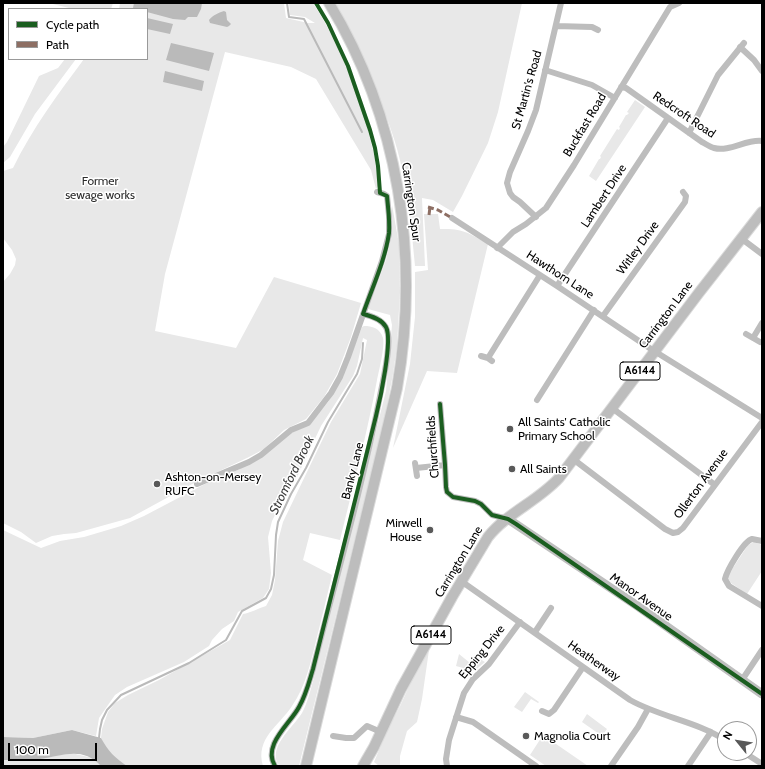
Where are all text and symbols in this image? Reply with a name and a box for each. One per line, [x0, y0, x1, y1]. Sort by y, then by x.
legend [8, 8, 148, 60]
text: Cycle path [46, 17, 99, 32]
text: Path [46, 37, 69, 52]
street label: St Martin's Road [509, 49, 545, 131]
street label: Redcroft Road [650, 89, 718, 141]
street label: Buckfast Road [560, 91, 610, 159]
street label: Carrington Spur [398, 162, 424, 242]
street label: Lambert Drive [578, 162, 630, 230]
park label: Former sewage works [65, 174, 135, 202]
street label: Witley Drive [614, 219, 662, 277]
street label: Hawthorn Lane [524, 248, 596, 302]
street label: Carrington Lane [636, 278, 696, 352]
road number: A6144 [620, 362, 660, 380]
street label: Churchfields [424, 415, 442, 479]
place label: All Saints' Catholic Primary School [518, 415, 610, 443]
marker: All Saints' Catholic Primary School [505, 424, 515, 434]
water label: Stromford Brook [266, 433, 318, 517]
street label: Banky Lane [339, 441, 367, 501]
street label: Ollerton Avenue [671, 446, 731, 522]
place label: All Saints [520, 462, 567, 476]
marker: All Saints [507, 464, 517, 474]
place label: Ashton-on-Mersey RUFC [165, 470, 261, 498]
marker: Ashton-on-Mersey RUFC [152, 479, 162, 489]
place label: Mirwell House [386, 516, 422, 544]
street label: Carrington Lane [432, 524, 486, 600]
marker: Mirwell House [425, 525, 435, 535]
street label: Manor Avenue [607, 570, 675, 624]
street label: Epping Drive [456, 622, 508, 682]
road number: A6144 [411, 626, 451, 644]
street label: Heatherway [565, 638, 623, 684]
north arrow [717, 721, 757, 761]
place label: Magnolia Court [534, 729, 610, 743]
text: N [719, 729, 735, 742]
marker: Magnolia Court [521, 731, 531, 741]
scale bar [10, 735, 99, 761]
text: 100 m [15, 742, 49, 757]

